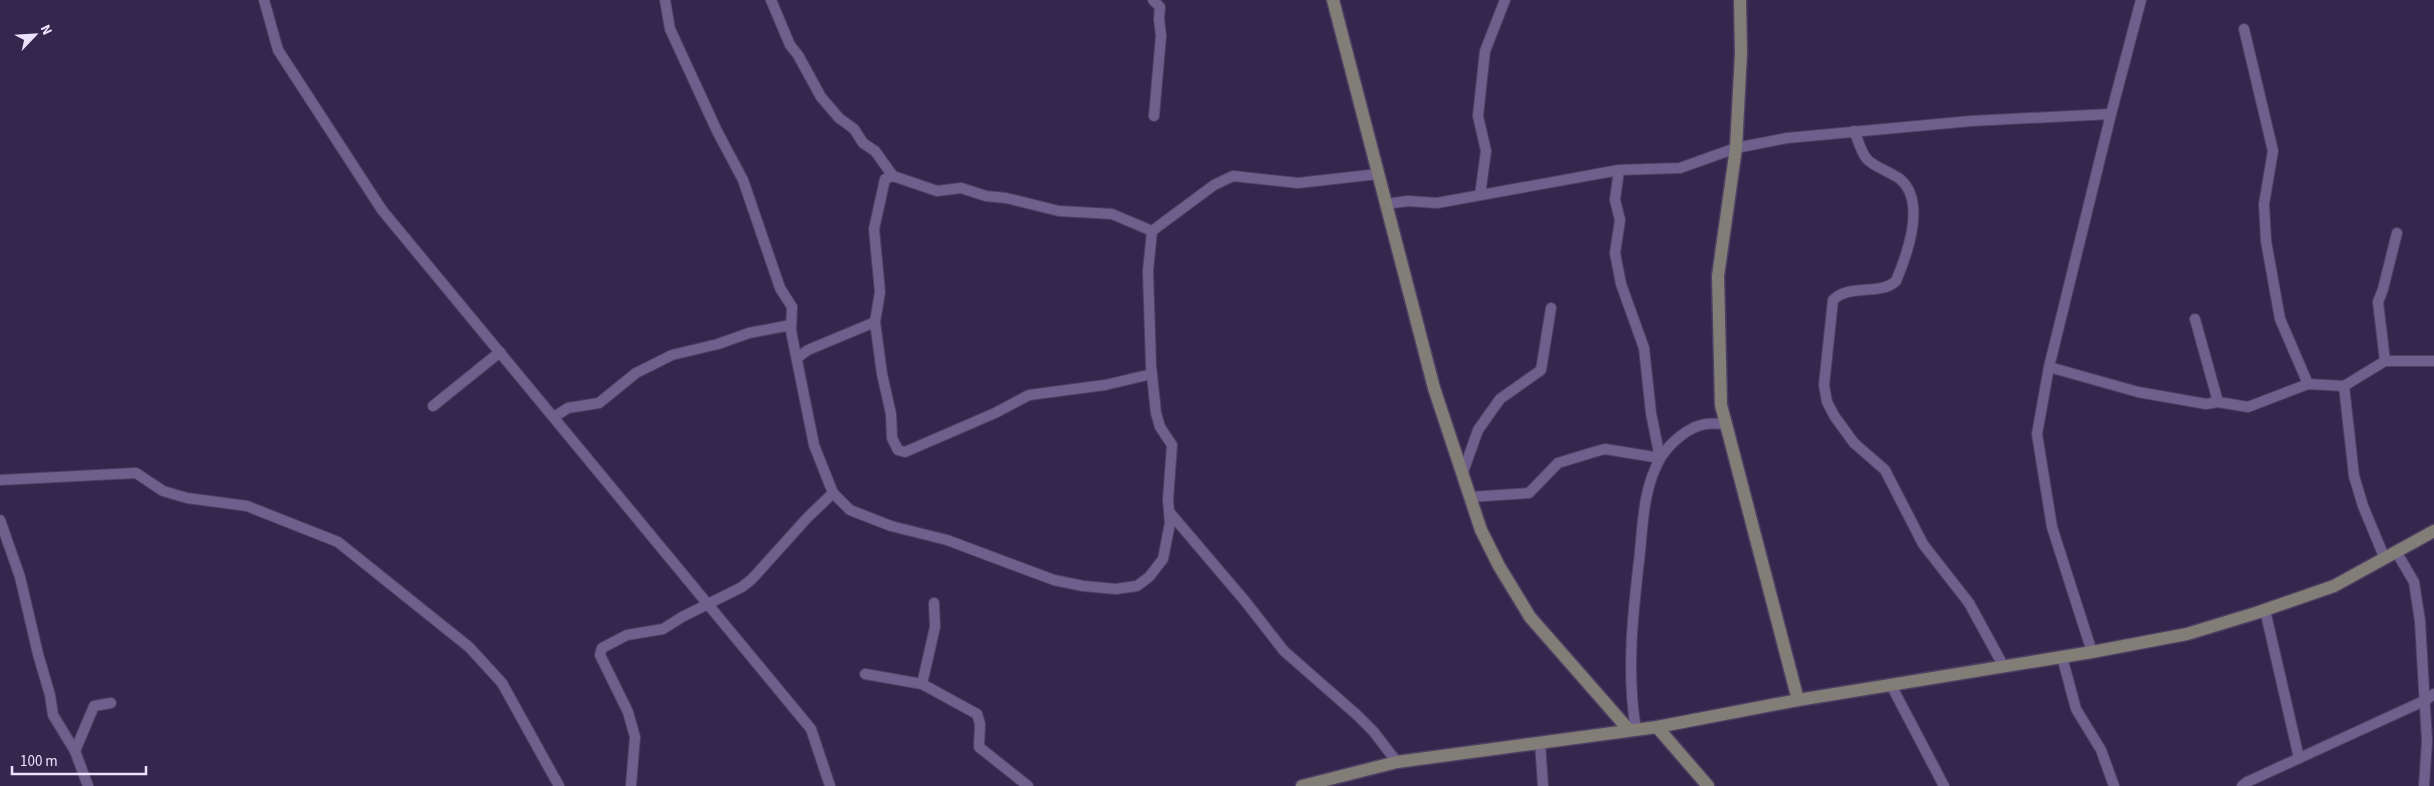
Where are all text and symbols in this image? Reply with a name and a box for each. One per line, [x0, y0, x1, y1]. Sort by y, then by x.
north arrow [10, 10, 60, 60]
text: N [35, 21, 57, 38]
scale bar [12, 744, 146, 776]
text: 100 m [20, 751, 58, 772]

